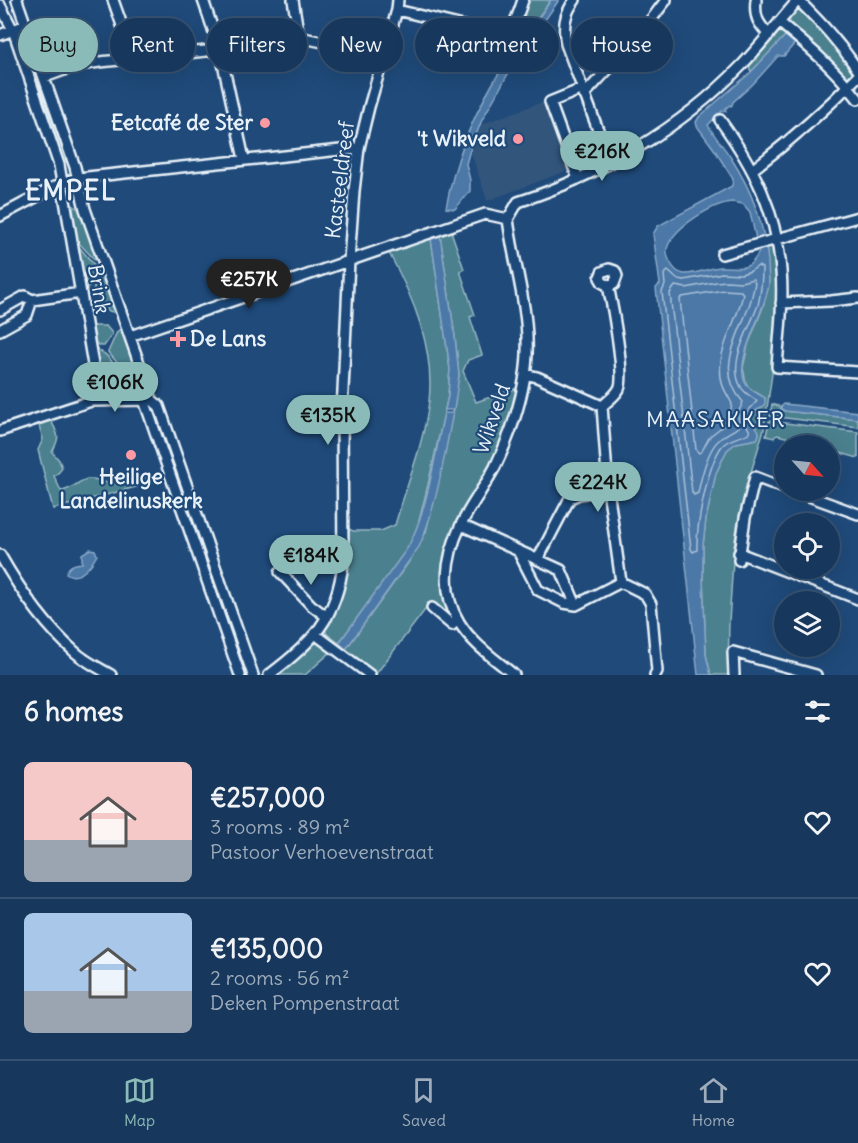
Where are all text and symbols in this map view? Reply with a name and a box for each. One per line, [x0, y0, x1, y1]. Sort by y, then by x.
chip: Buy [18, 18, 98, 72]
chip: Rent [110, 18, 195, 72]
chip: Filters [207, 18, 307, 72]
chip: New [319, 18, 403, 72]
chip: Apartment [415, 18, 559, 72]
chip: House [571, 18, 673, 72]
place label: Eetcafé de Ster [111, 109, 253, 136]
marker: Eetcafé de Ster [258, 116, 272, 130]
street label: Kasteeldreef [319, 118, 360, 240]
place label: 't Wikveld [417, 125, 507, 152]
pin: €216K [560, 131, 644, 182]
marker: 't Wikveld [511, 132, 525, 146]
text: €216K [574, 138, 630, 163]
district label: EMPEL [25, 173, 117, 207]
pin: €257K [207, 259, 291, 310]
street label: Brink [82, 262, 117, 316]
text: €257K [220, 266, 278, 291]
place label: De Lans [190, 325, 267, 352]
marker: De Lans [171, 332, 185, 346]
pin: €106K [73, 362, 157, 413]
text: €106K [86, 369, 144, 394]
street label: Wikveld [467, 380, 516, 458]
pin: €135K [286, 395, 370, 446]
text: €135K [300, 402, 356, 427]
district label: MAASAKKER [646, 405, 786, 433]
north arrow [774, 435, 840, 501]
map controls [774, 435, 840, 657]
marker: Heilige Landelinuskerk [124, 448, 138, 462]
pin: €224K [556, 462, 640, 513]
place label: Heilige Landelinuskerk [59, 463, 203, 514]
text: €224K [569, 469, 627, 494]
button: locate [774, 513, 840, 579]
pin: €184K [269, 535, 353, 586]
text: €184K [283, 542, 339, 567]
button: layers [774, 591, 840, 657]
text: 6 homes [24, 695, 123, 728]
icon: filters [801, 695, 834, 728]
text: €257,000 [210, 781, 325, 814]
icon: home [72, 786, 144, 858]
icon: heart [801, 806, 834, 839]
text: 3 rooms · 89 m² [210, 814, 350, 839]
text: Pastoor Verhoevenstraat [210, 839, 434, 864]
text: €135,000 [210, 932, 323, 965]
icon: home [72, 937, 144, 1009]
icon: heart [801, 957, 834, 990]
text: 2 rooms · 56 m² [210, 965, 350, 990]
text: Deken Pompenstraat [210, 990, 400, 1015]
tab: Map [123, 1074, 156, 1130]
tab: Saved [402, 1074, 446, 1130]
tab: Home [692, 1074, 735, 1130]

